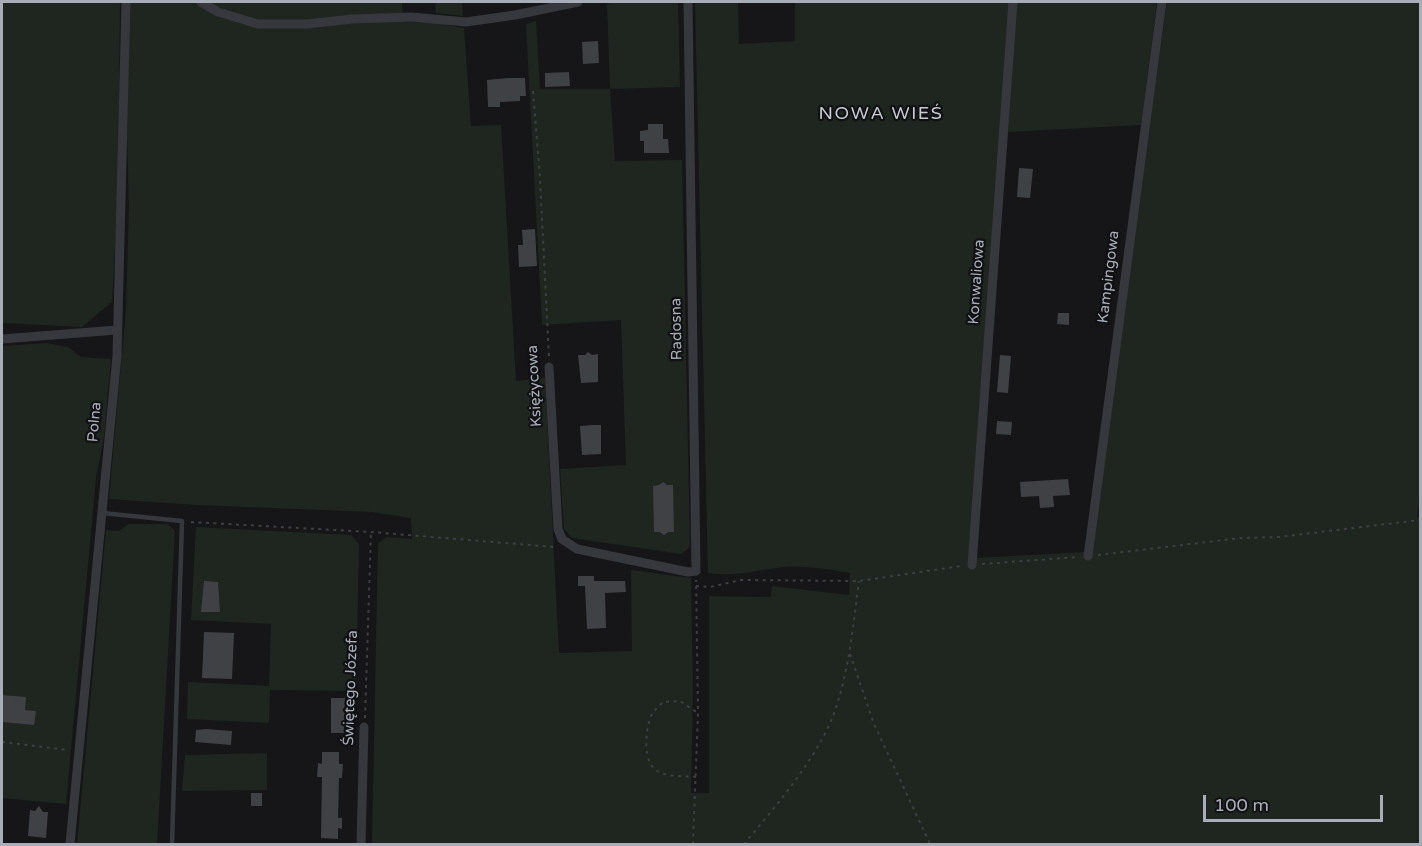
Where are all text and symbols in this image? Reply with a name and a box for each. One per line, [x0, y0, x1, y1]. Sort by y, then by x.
district label: NOWA WIEŚ [819, 103, 943, 125]
street label: Kampingowa [1094, 230, 1124, 324]
street label: Konwaliowa [965, 239, 989, 325]
street label: Radosna [667, 298, 687, 360]
street label: Księżycowa [524, 345, 546, 427]
street label: Polna [84, 401, 106, 443]
street label: Świętego Józefa [340, 630, 362, 746]
scale bar [1206, 783, 1386, 821]
text: 100 m [1214, 794, 1269, 816]

